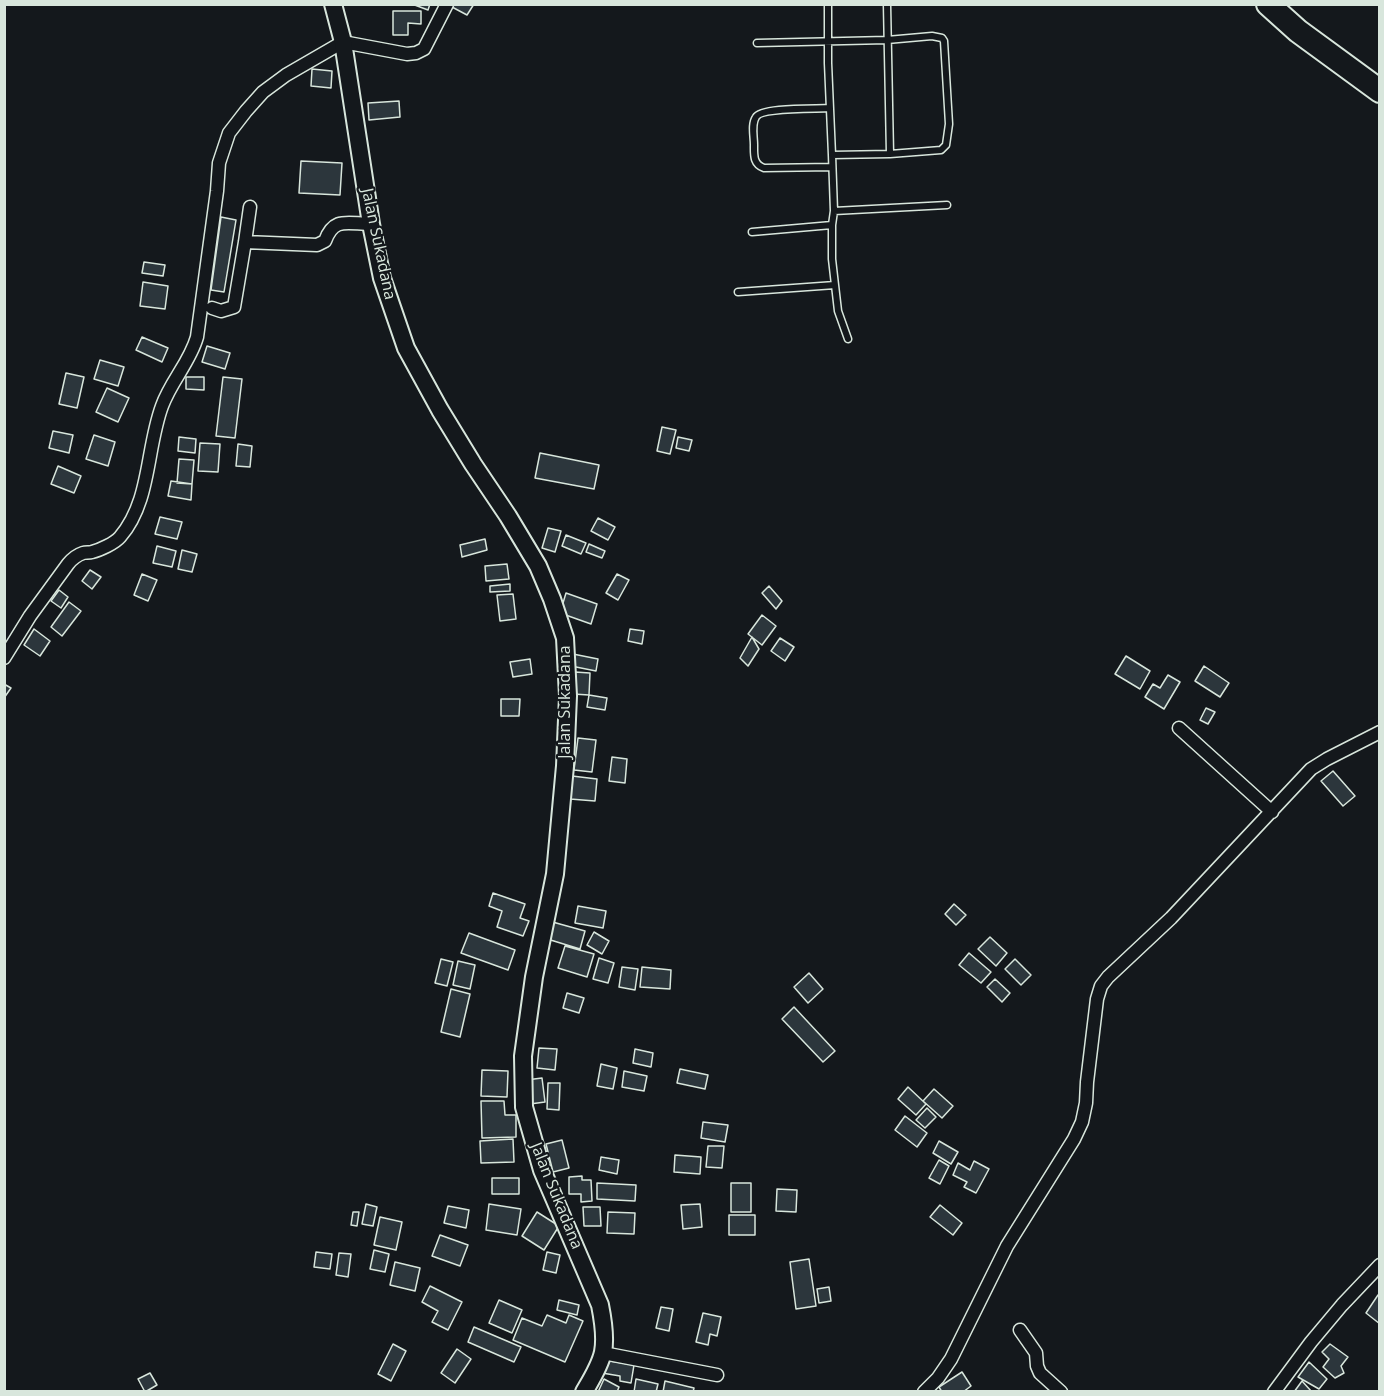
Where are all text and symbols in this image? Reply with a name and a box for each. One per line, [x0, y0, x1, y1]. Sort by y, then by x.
street label: Jalan Sukadana [357, 187, 399, 301]
street label: Jalan Sukadana [555, 645, 575, 759]
street label: Jalan Sukadana [526, 1140, 586, 1252]

